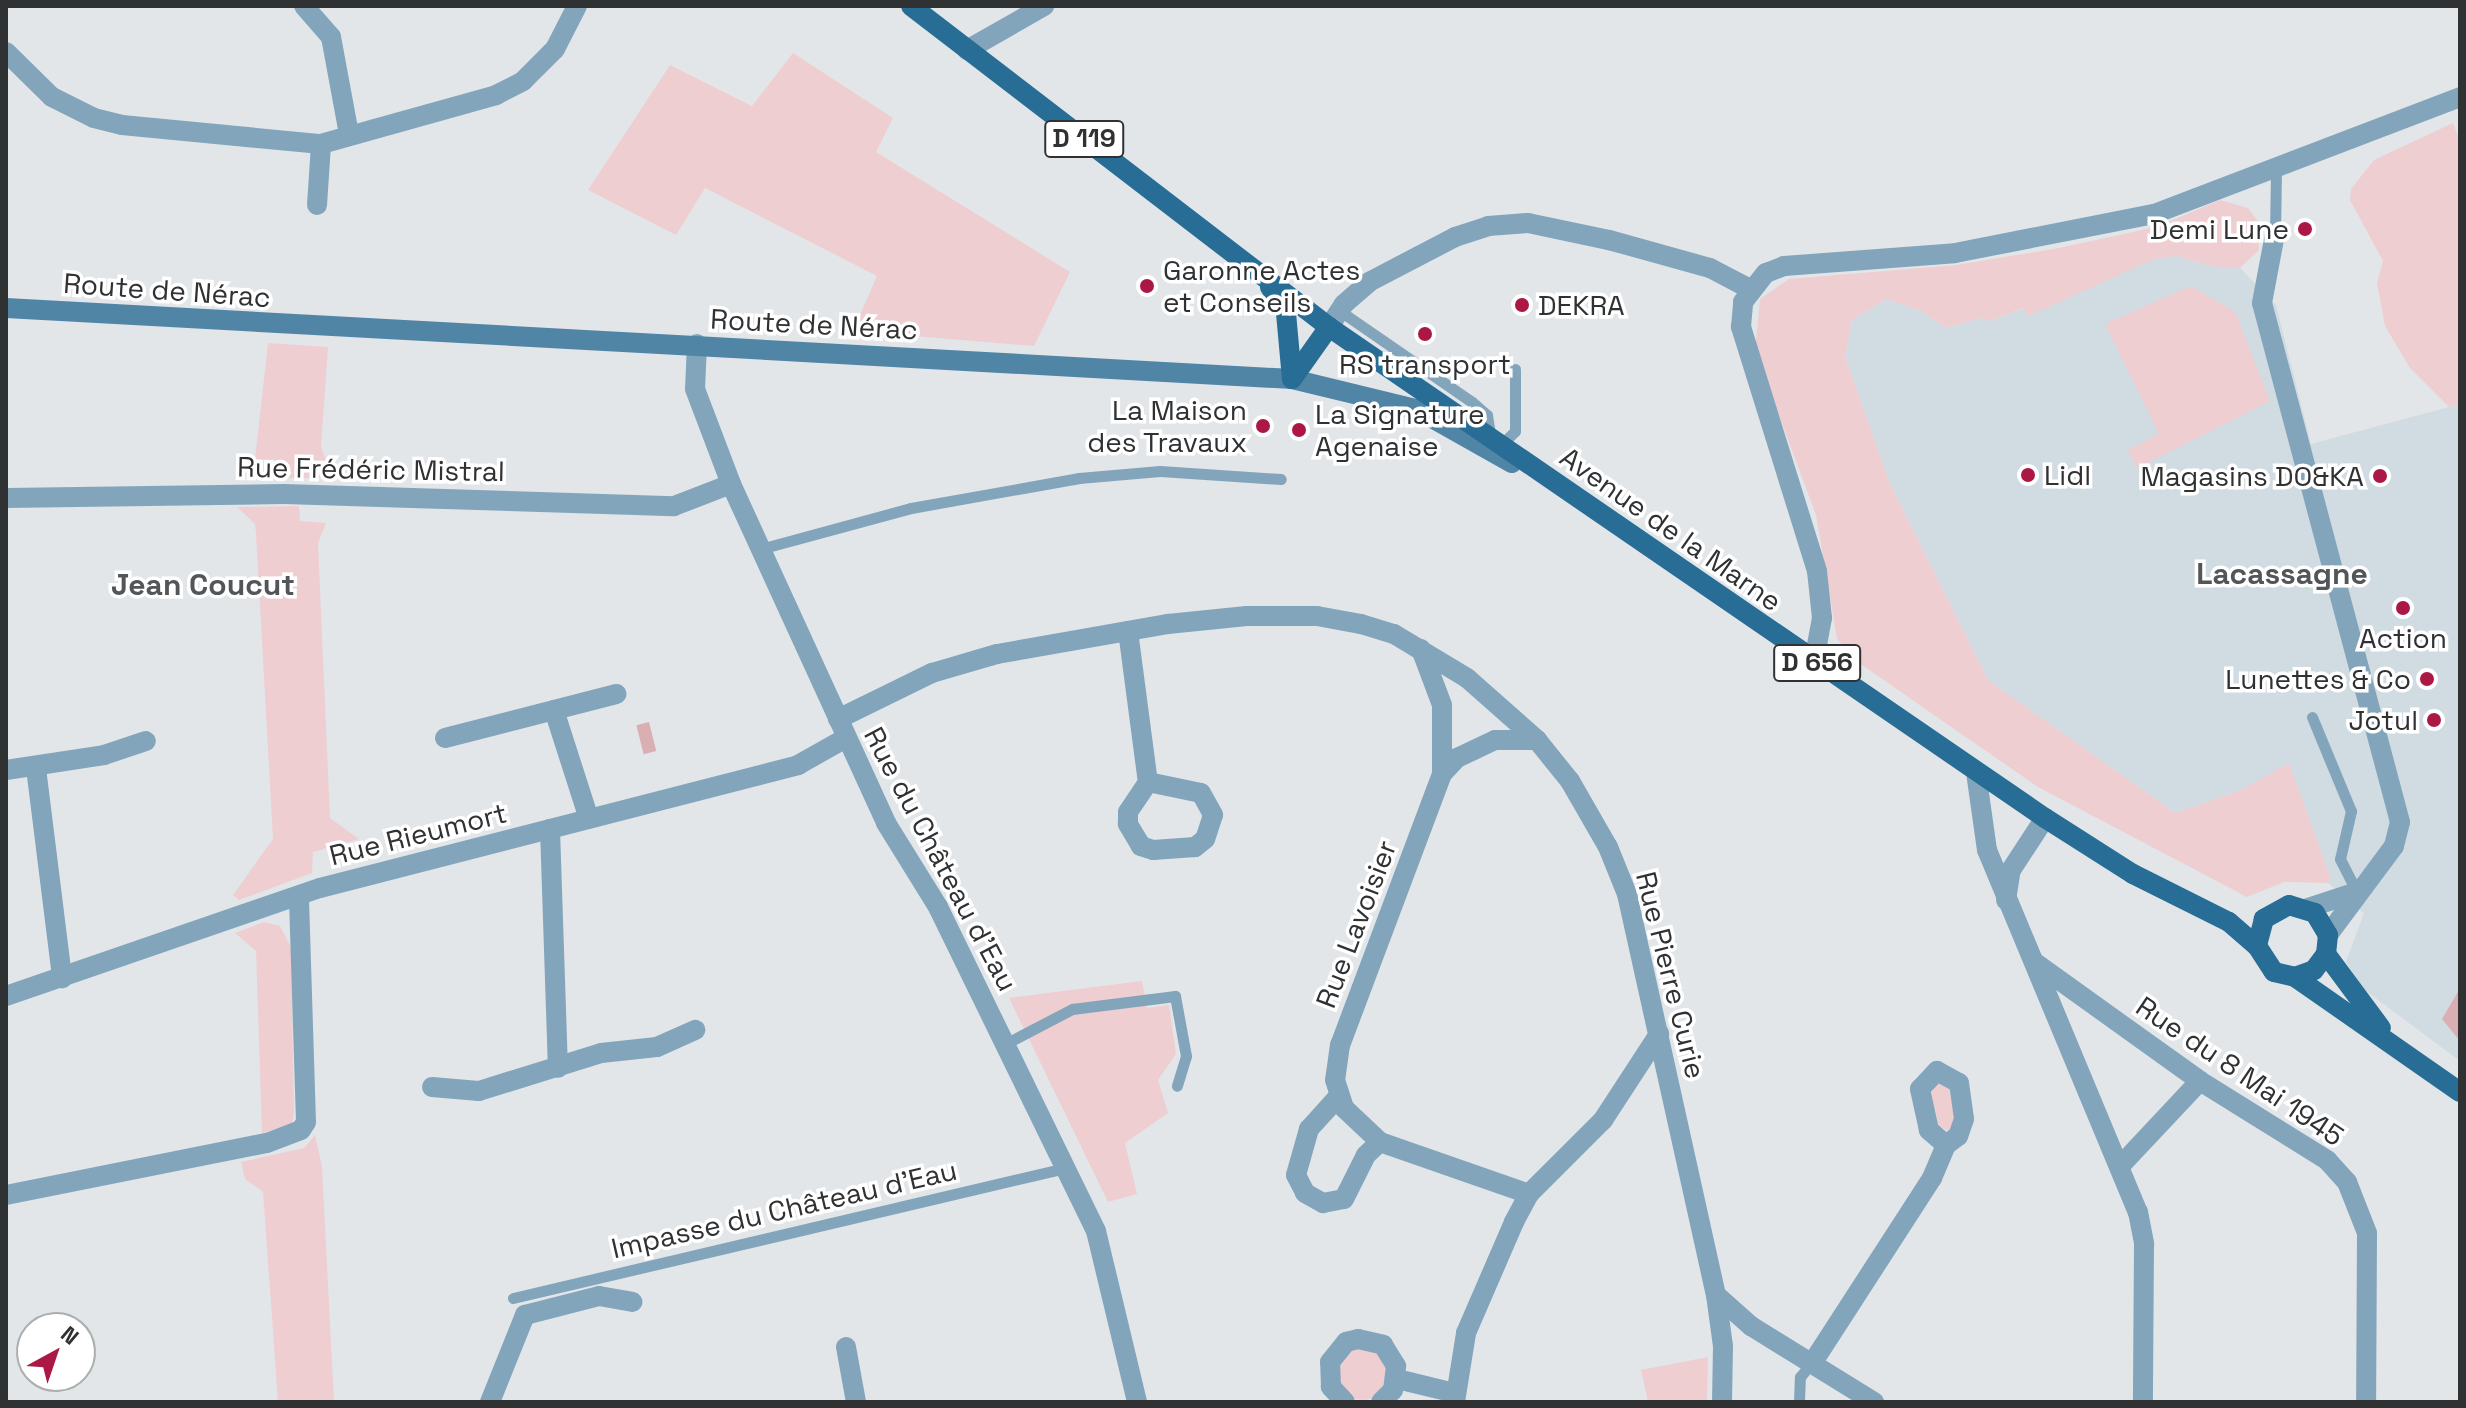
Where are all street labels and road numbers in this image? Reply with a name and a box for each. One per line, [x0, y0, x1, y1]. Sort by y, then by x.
road number: D 119 [1044, 117, 1124, 161]
street label: Route de Nérac [62, 266, 272, 314]
street label: Route de Nérac [709, 302, 919, 346]
street label: Avenue de la Marne [1554, 440, 1788, 618]
street label: Rue Frédéric Mistral [237, 450, 505, 488]
road number: D 656 [1773, 641, 1861, 685]
street label: Rue du Château d'Eau [857, 721, 1025, 997]
street label: Rue Rieumort [326, 796, 510, 872]
street label: Rue Lavoisier [1309, 836, 1403, 1012]
street label: Rue Pierre Curie [1629, 868, 1713, 1082]
street label: Rue du 8 Mai 1945 [2130, 989, 2350, 1153]
street label: Impasse du Château d'Eau [608, 1153, 960, 1265]

